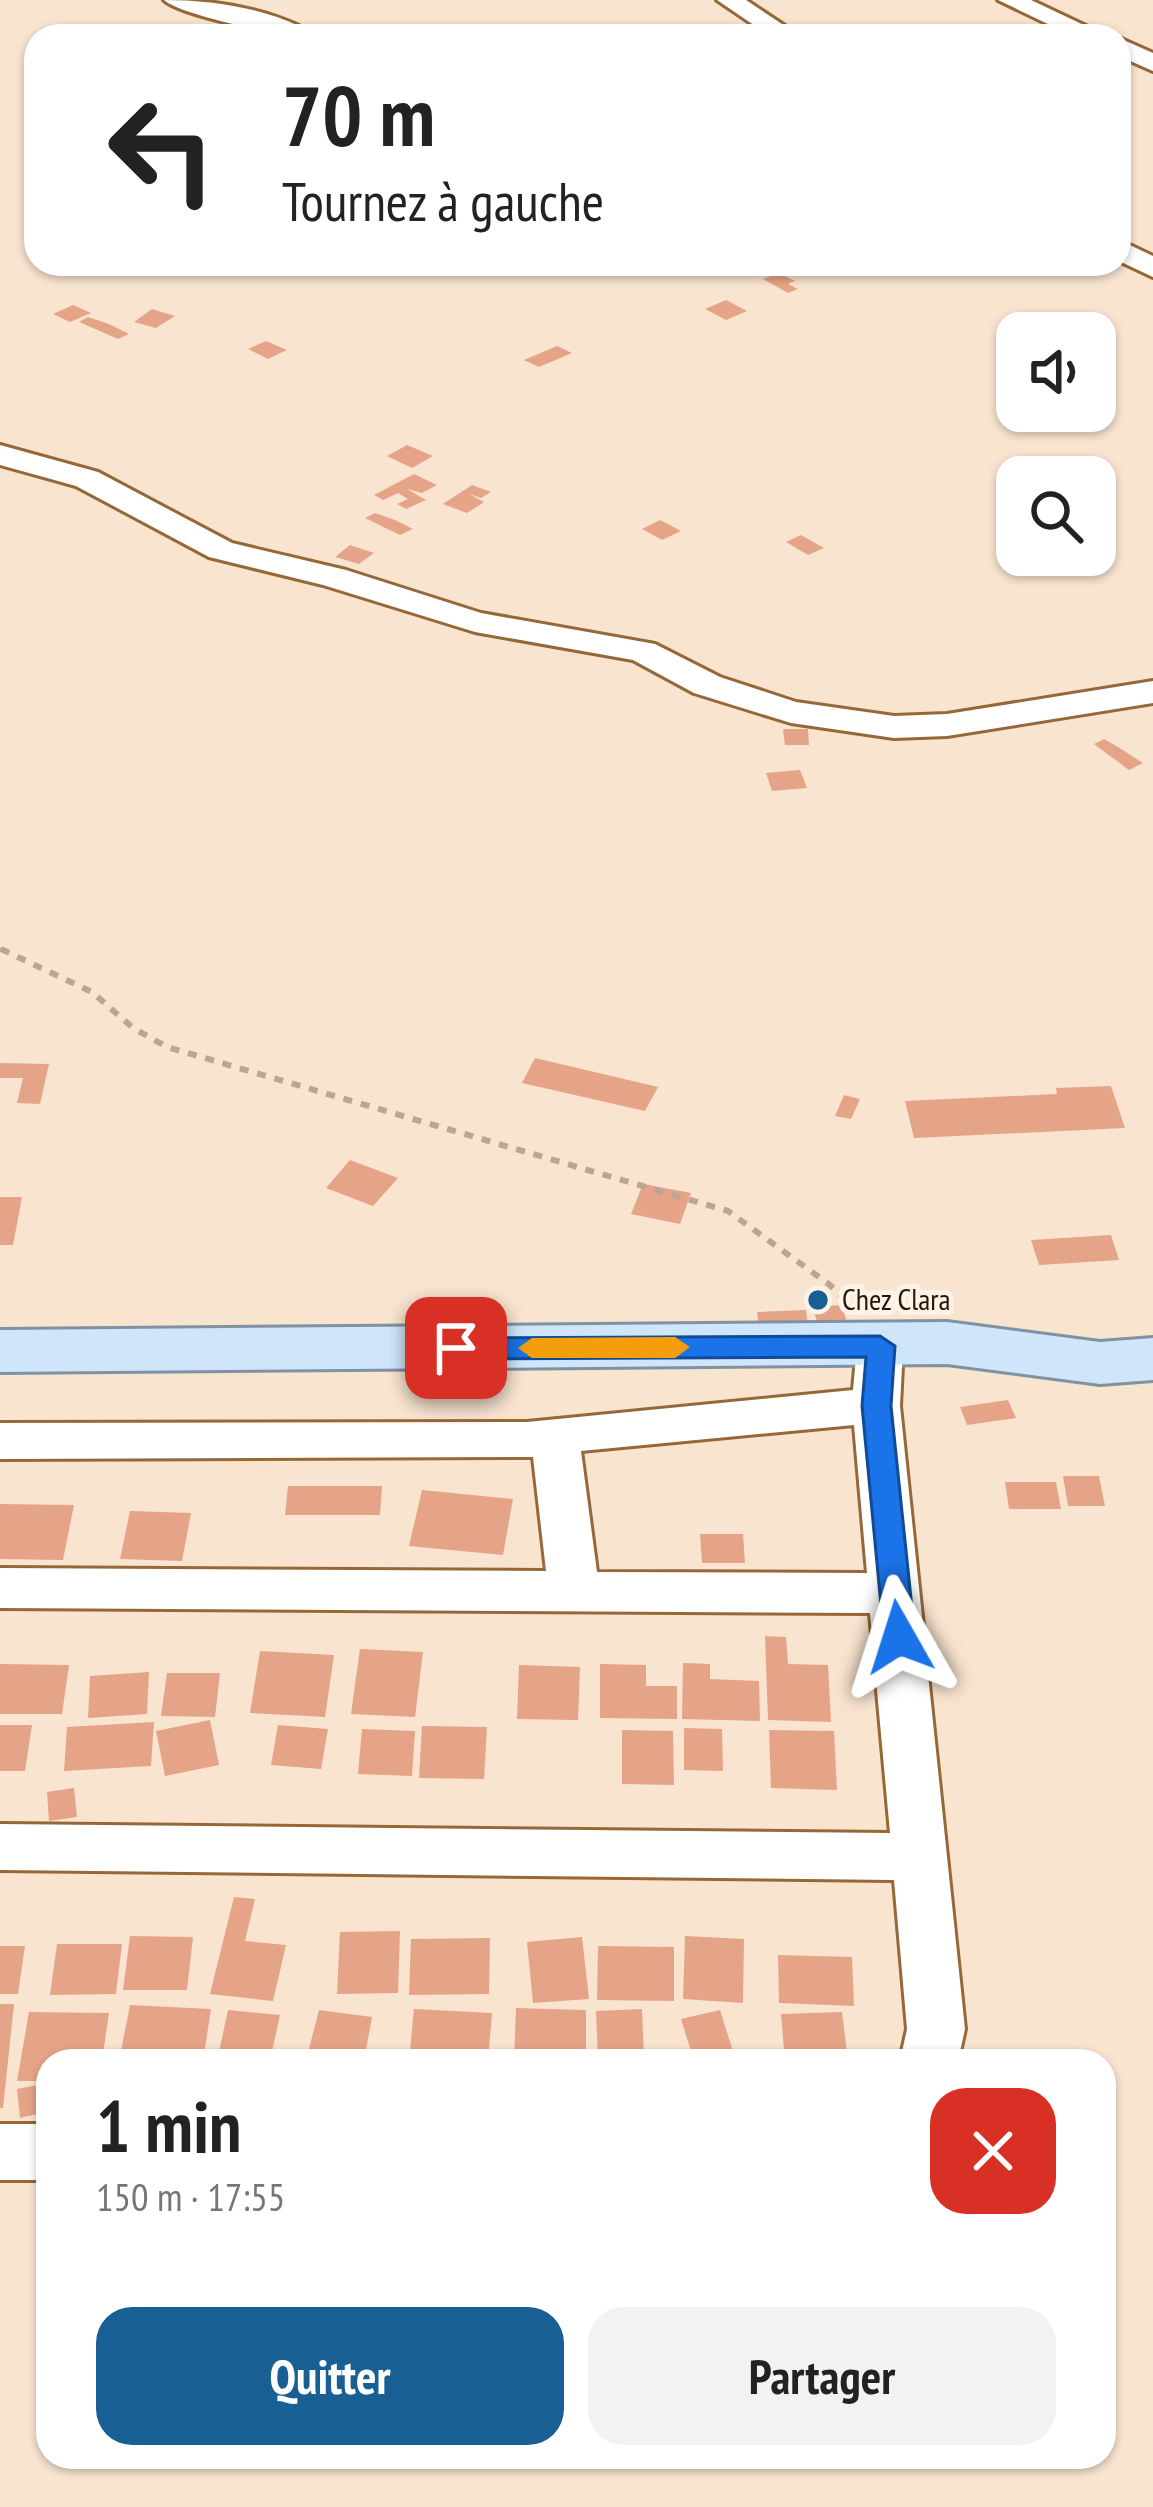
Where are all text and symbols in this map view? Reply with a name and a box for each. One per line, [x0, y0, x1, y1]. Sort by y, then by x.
text: 70 m [282, 60, 435, 169]
icon: left [84, 72, 240, 228]
text: Tournez à gauche [282, 166, 604, 236]
map controls [996, 312, 1116, 576]
button: sound [996, 312, 1116, 432]
button: search [996, 456, 1116, 576]
place label: Chez Clara [842, 1279, 950, 1318]
marker: Chez Clara [805, 1287, 831, 1313]
pin [405, 1297, 507, 1399]
icon: arrive [423, 1315, 489, 1381]
position arrow [836, 1574, 962, 1700]
text: 1 min [96, 2079, 241, 2172]
button: close [930, 2088, 1056, 2214]
text: 150 m · 17:55 [96, 2171, 285, 2222]
button: Quitter [96, 2307, 564, 2445]
button: Partager [588, 2307, 1056, 2445]

